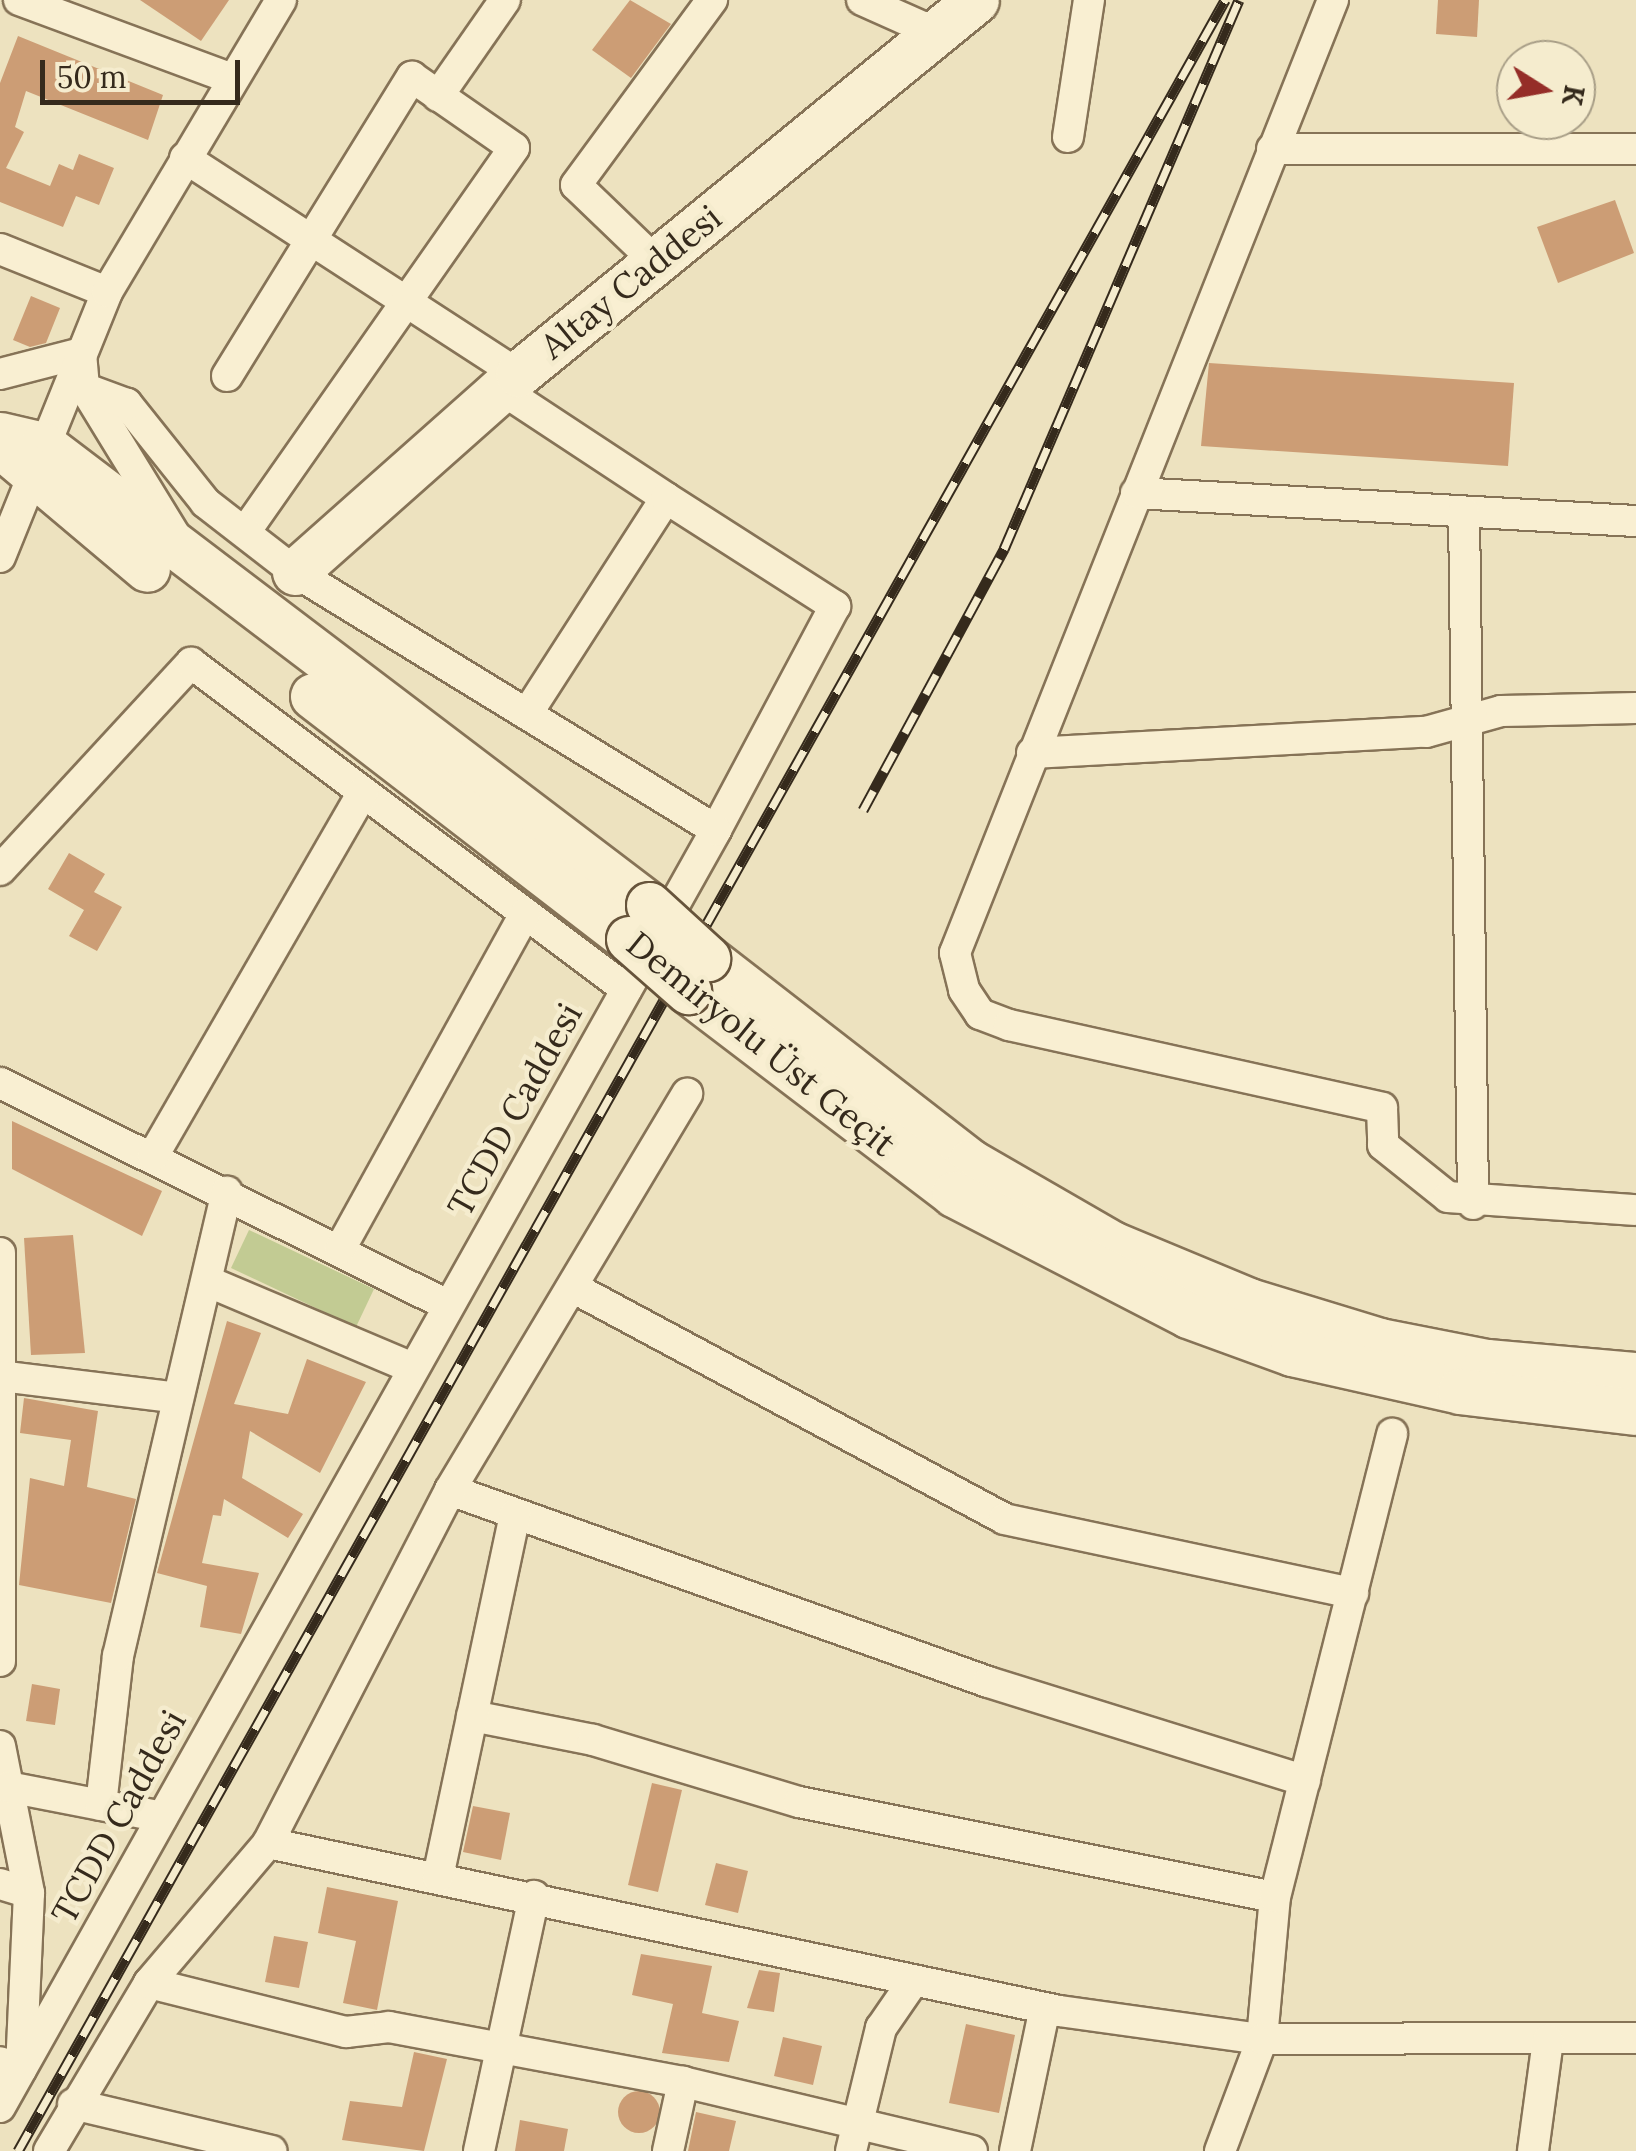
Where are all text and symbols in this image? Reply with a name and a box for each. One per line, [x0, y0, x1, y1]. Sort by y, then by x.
scale bar [45, 40, 245, 102]
north arrow [1496, 40, 1596, 140]
text: 50 m [57, 58, 127, 96]
text: K [1554, 82, 1593, 109]
street label: Altay Caddesi [532, 197, 730, 367]
street label: Demiryolu Üst Geçit [618, 923, 904, 1165]
street label: TCDD Caddesi [439, 996, 591, 1224]
street label: TCDD Caddesi [43, 1703, 195, 1931]

